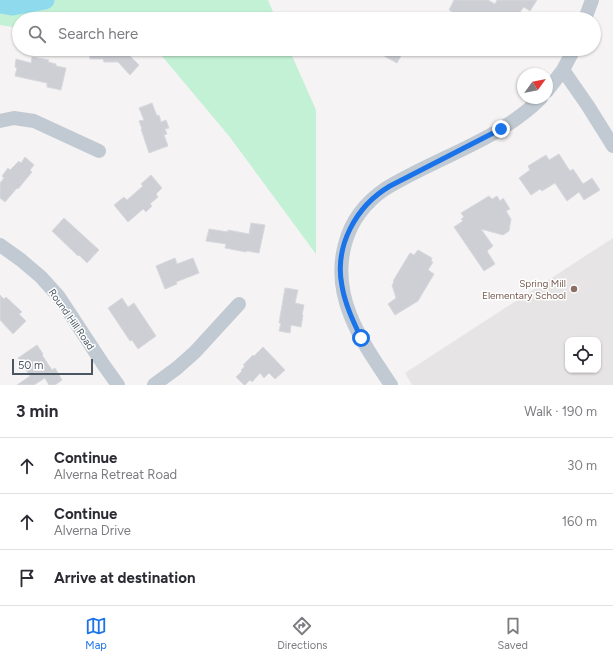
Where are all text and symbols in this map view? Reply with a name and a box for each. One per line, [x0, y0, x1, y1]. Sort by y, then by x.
search box [12, 12, 601, 56]
icon: search [26, 23, 48, 45]
text: Search here [58, 25, 138, 43]
north arrow [517, 68, 553, 104]
route end [492, 120, 510, 138]
place label: Spring Mill Elementary School [482, 277, 566, 302]
marker: Spring Mill Elementary School [569, 284, 579, 294]
street label: Round Hill Road [46, 286, 97, 352]
route start [352, 329, 370, 347]
map controls [565, 337, 601, 373]
button: locate [565, 337, 601, 373]
scale bar [12, 357, 93, 376]
text: 50 m [18, 359, 43, 372]
text: 3 min [16, 401, 58, 421]
text: Walk · 190 m [524, 404, 597, 419]
text: Continue [54, 449, 117, 467]
icon: ahead [16, 455, 38, 477]
text: 30 m [567, 458, 597, 473]
text: Alverna Retreat Road [54, 467, 177, 482]
text: Continue [54, 505, 117, 523]
icon: ahead [16, 511, 38, 533]
text: 160 m [562, 514, 597, 529]
text: Alverna Drive [54, 523, 131, 538]
icon: arrive [16, 567, 38, 589]
text: Arrive at destination [54, 569, 195, 587]
tab: Map [85, 615, 107, 652]
tab: Directions [277, 615, 327, 652]
tab: Saved [498, 615, 528, 652]

